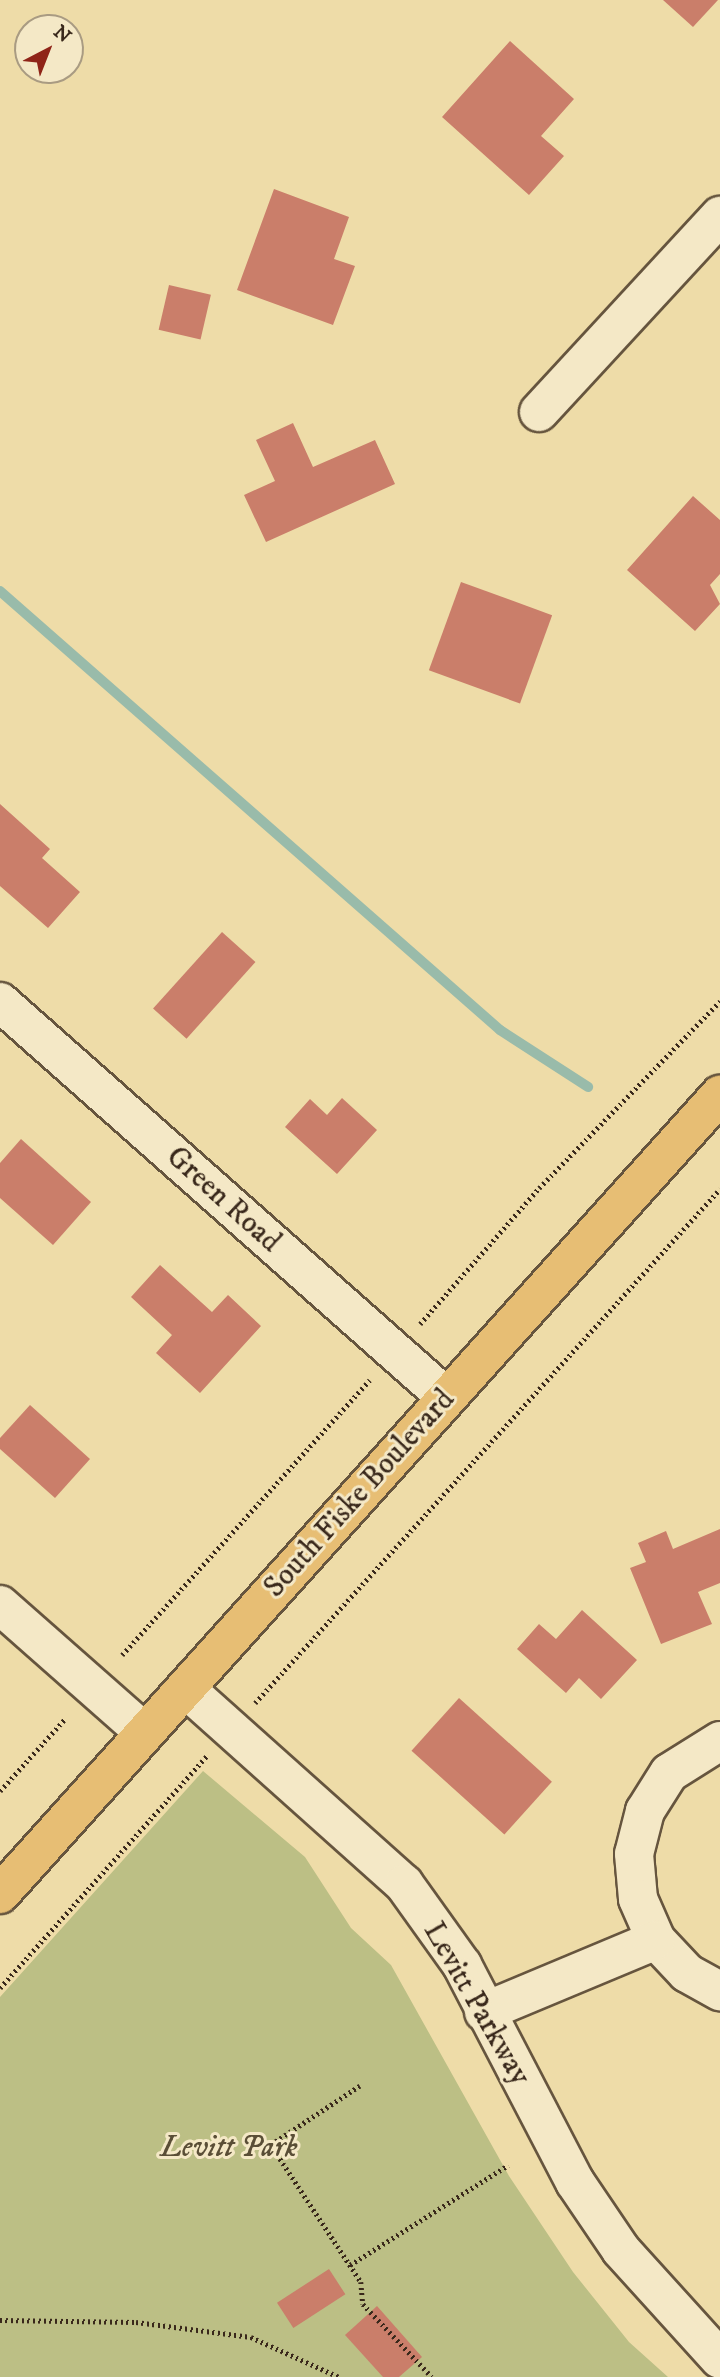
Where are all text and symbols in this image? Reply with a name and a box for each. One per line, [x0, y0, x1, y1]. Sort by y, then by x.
north arrow [14, 14, 84, 84]
text: N [49, 21, 76, 48]
street label: Green Road [158, 1139, 288, 1261]
street label: South Fiske Boulevard [257, 1383, 463, 1605]
street label: Levitt Parkway [415, 1916, 537, 2092]
park label: Levitt Park [160, 2130, 298, 2166]

